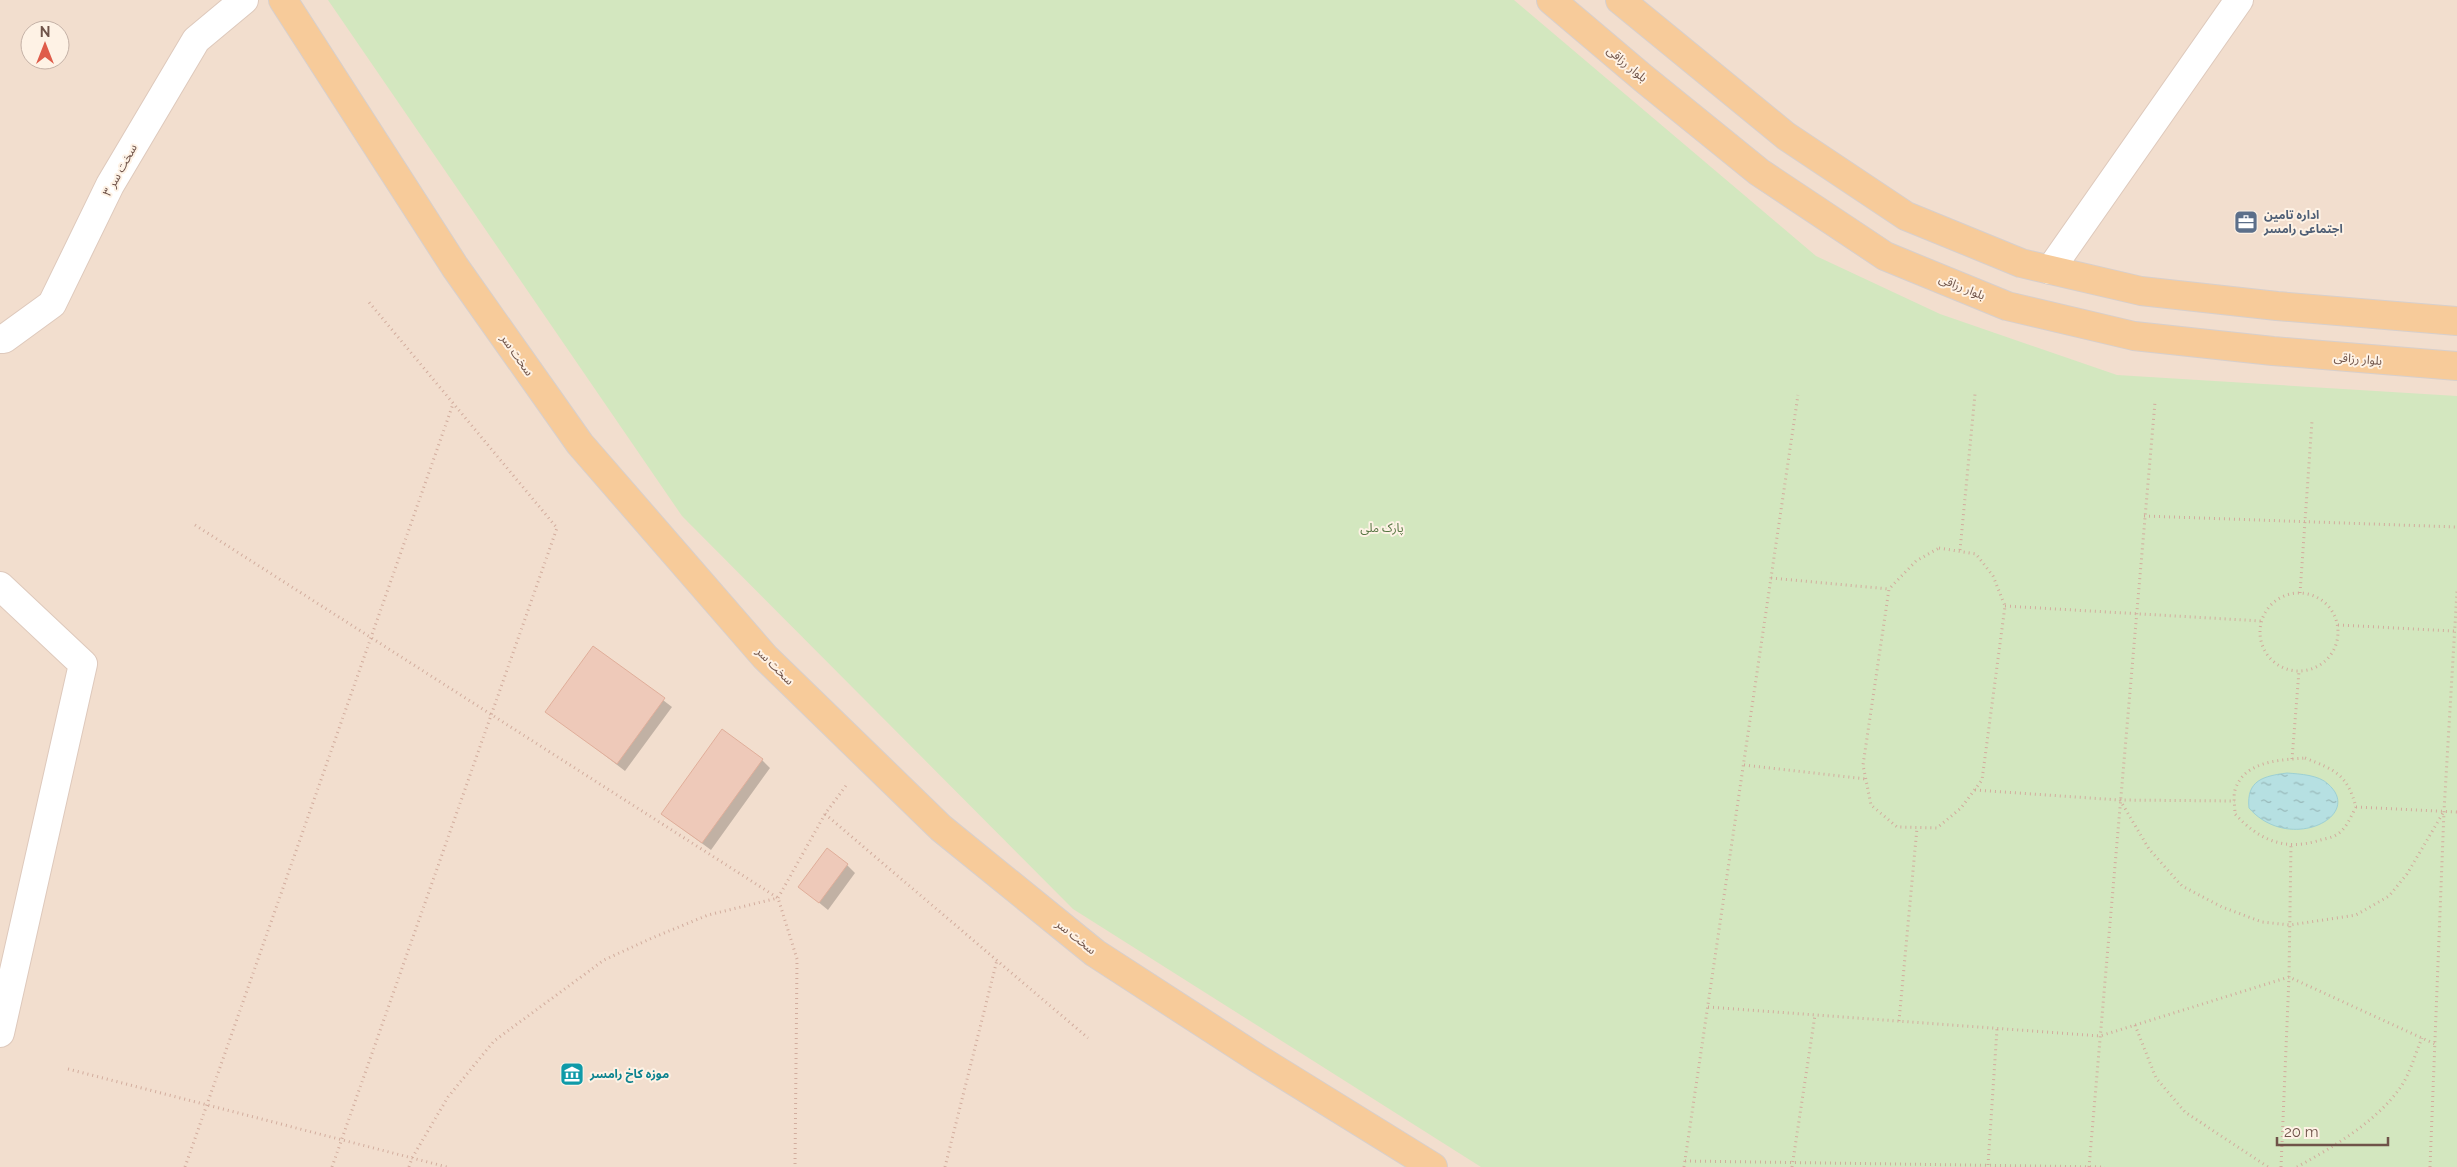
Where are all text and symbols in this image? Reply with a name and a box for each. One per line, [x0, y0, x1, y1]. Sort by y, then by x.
north arrow [20, 20, 70, 70]
text: N [40, 24, 50, 40]
street label: بلوار رزاقی [1604, 43, 1650, 85]
street label: سخت سر ۳ [100, 142, 140, 198]
place label: اداره تامین اجتماعی رامسر [2263, 208, 2343, 236]
office icon: اداره تامین اجتماعی رامسر [2233, 209, 2259, 235]
street label: بلوار رزاقی [1937, 271, 1987, 303]
street label: سخت سر [497, 331, 536, 378]
street label: بلوار رزاقی [2333, 350, 2383, 368]
park label: پارک ملی [1360, 521, 1404, 536]
street label: سخت سر [753, 644, 797, 688]
street label: سخت سر [1052, 916, 1099, 957]
museum icon: موزه کاخ رامسر [559, 1061, 585, 1087]
place label: موزه کاخ رامسر [589, 1067, 669, 1083]
scale bar [2277, 1114, 2388, 1146]
text: 20 m [2284, 1123, 2319, 1141]

